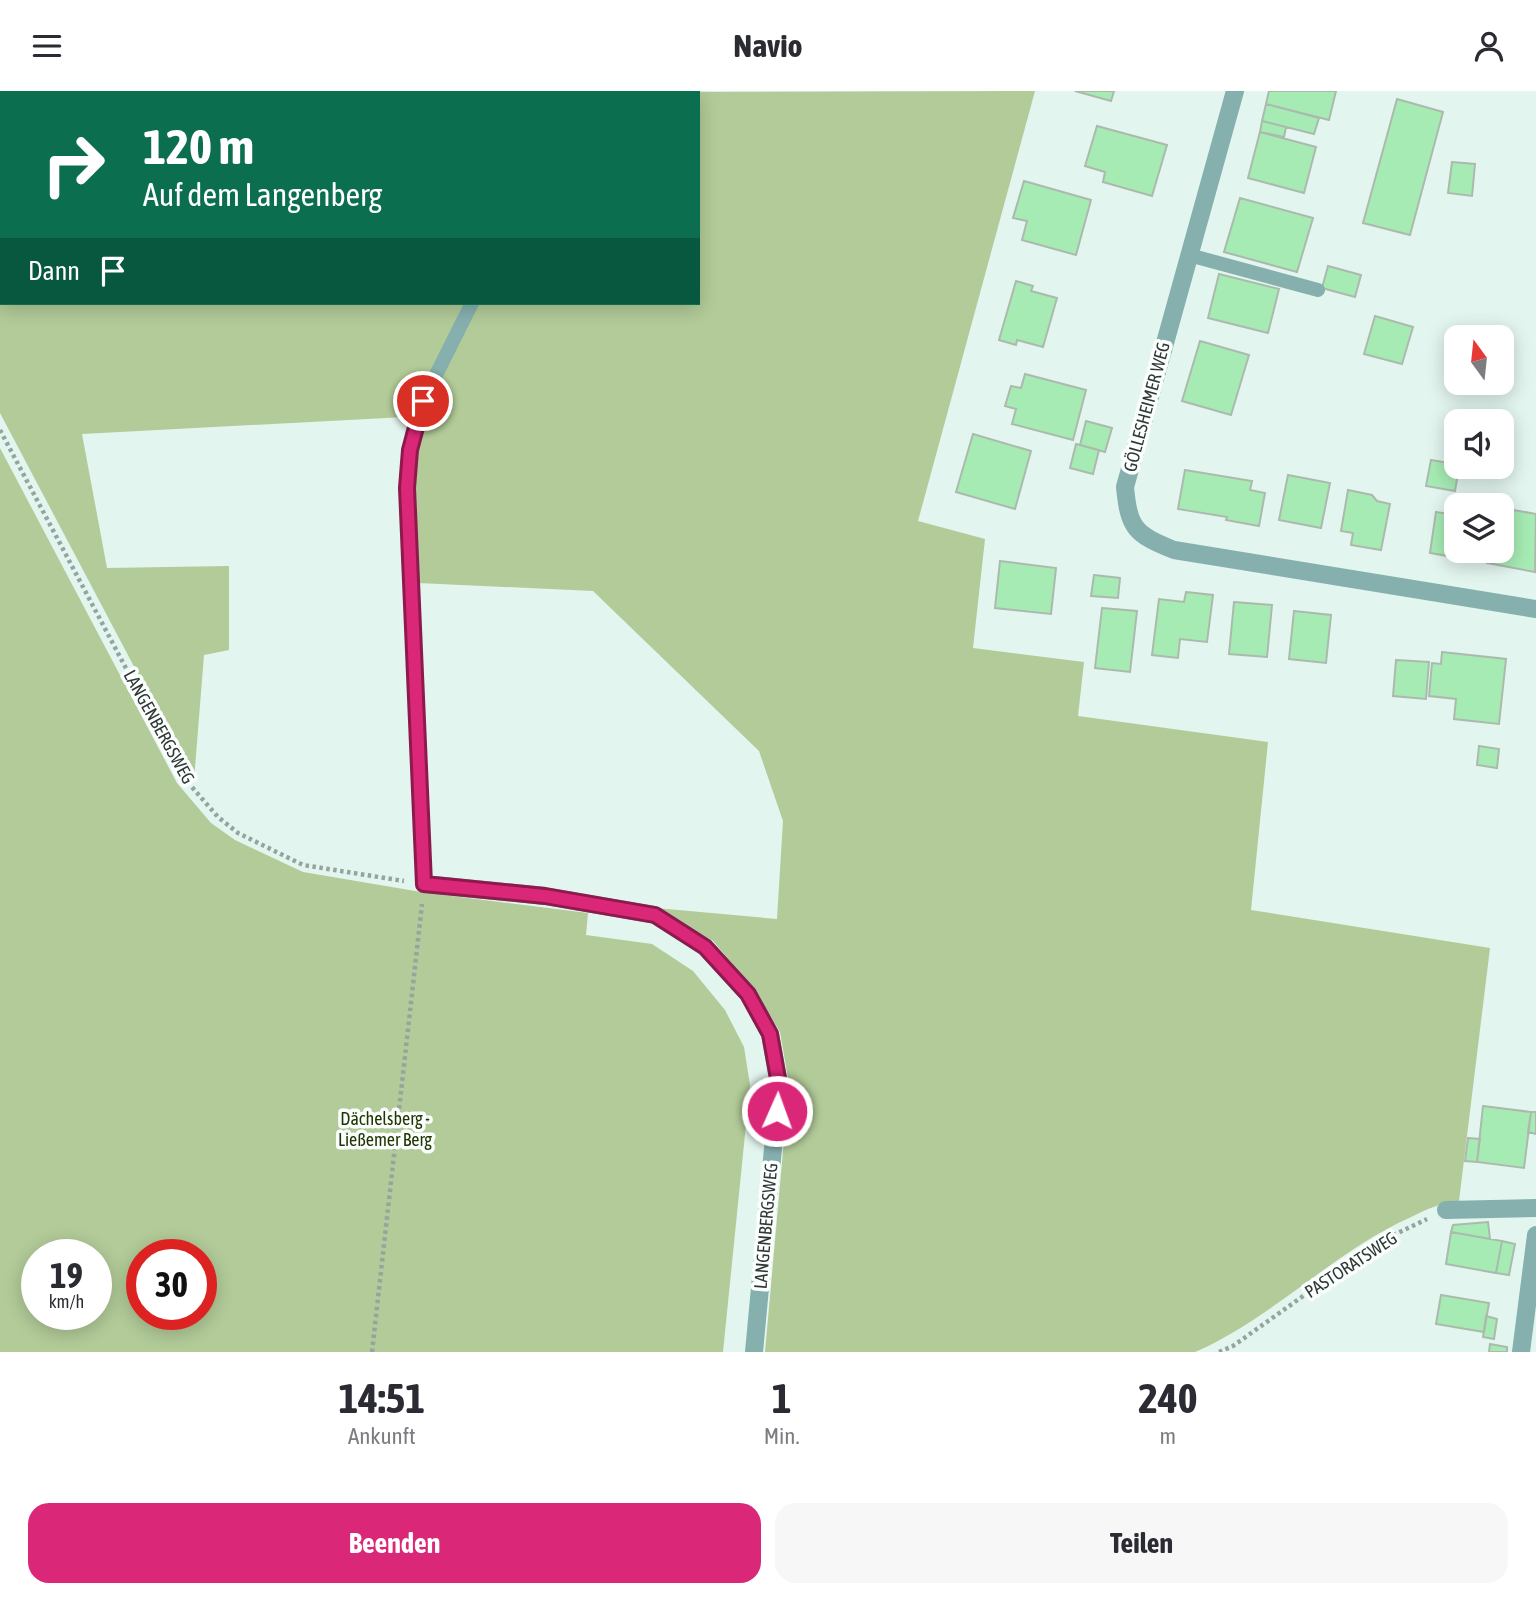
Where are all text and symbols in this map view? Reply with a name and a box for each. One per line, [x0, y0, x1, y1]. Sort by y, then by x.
icon: menu [28, 27, 66, 65]
text: Navio [733, 27, 803, 64]
icon: person [1470, 27, 1508, 65]
text: 120 m [143, 118, 254, 174]
icon: right [28, 119, 119, 210]
text: Auf dem Langenberg [143, 176, 382, 213]
icon: arrive [94, 252, 132, 290]
text: Dann [28, 256, 80, 286]
north arrow [1444, 325, 1514, 395]
map controls [1444, 325, 1514, 563]
street label: GÖLLESHEIMER WEG [1119, 340, 1174, 474]
pin [393, 371, 453, 431]
icon: arrive [404, 382, 442, 420]
button: sound [1444, 409, 1514, 479]
button: layers [1444, 493, 1514, 563]
street label: LANGENBERGSWEG [120, 666, 199, 787]
position arrow [740, 1074, 814, 1148]
park label: Dächelsberg - Ließemer Berg [338, 1108, 432, 1150]
street label: LANGENBERGSWEG [750, 1162, 781, 1290]
street label: PASTORATSWEG [1301, 1227, 1401, 1302]
speed limit sign: 30 [126, 1239, 217, 1330]
text: 19 [50, 1255, 83, 1295]
text: km/h [49, 1291, 84, 1312]
text: 14:51 [339, 1374, 425, 1422]
text: 1 [772, 1374, 791, 1422]
text: 240 [1138, 1374, 1197, 1422]
text: Ankunft [348, 1423, 416, 1449]
text: Min. [764, 1423, 800, 1449]
text: m [1160, 1423, 1176, 1449]
button: Beenden [28, 1503, 761, 1583]
button: Teilen [775, 1503, 1508, 1583]

